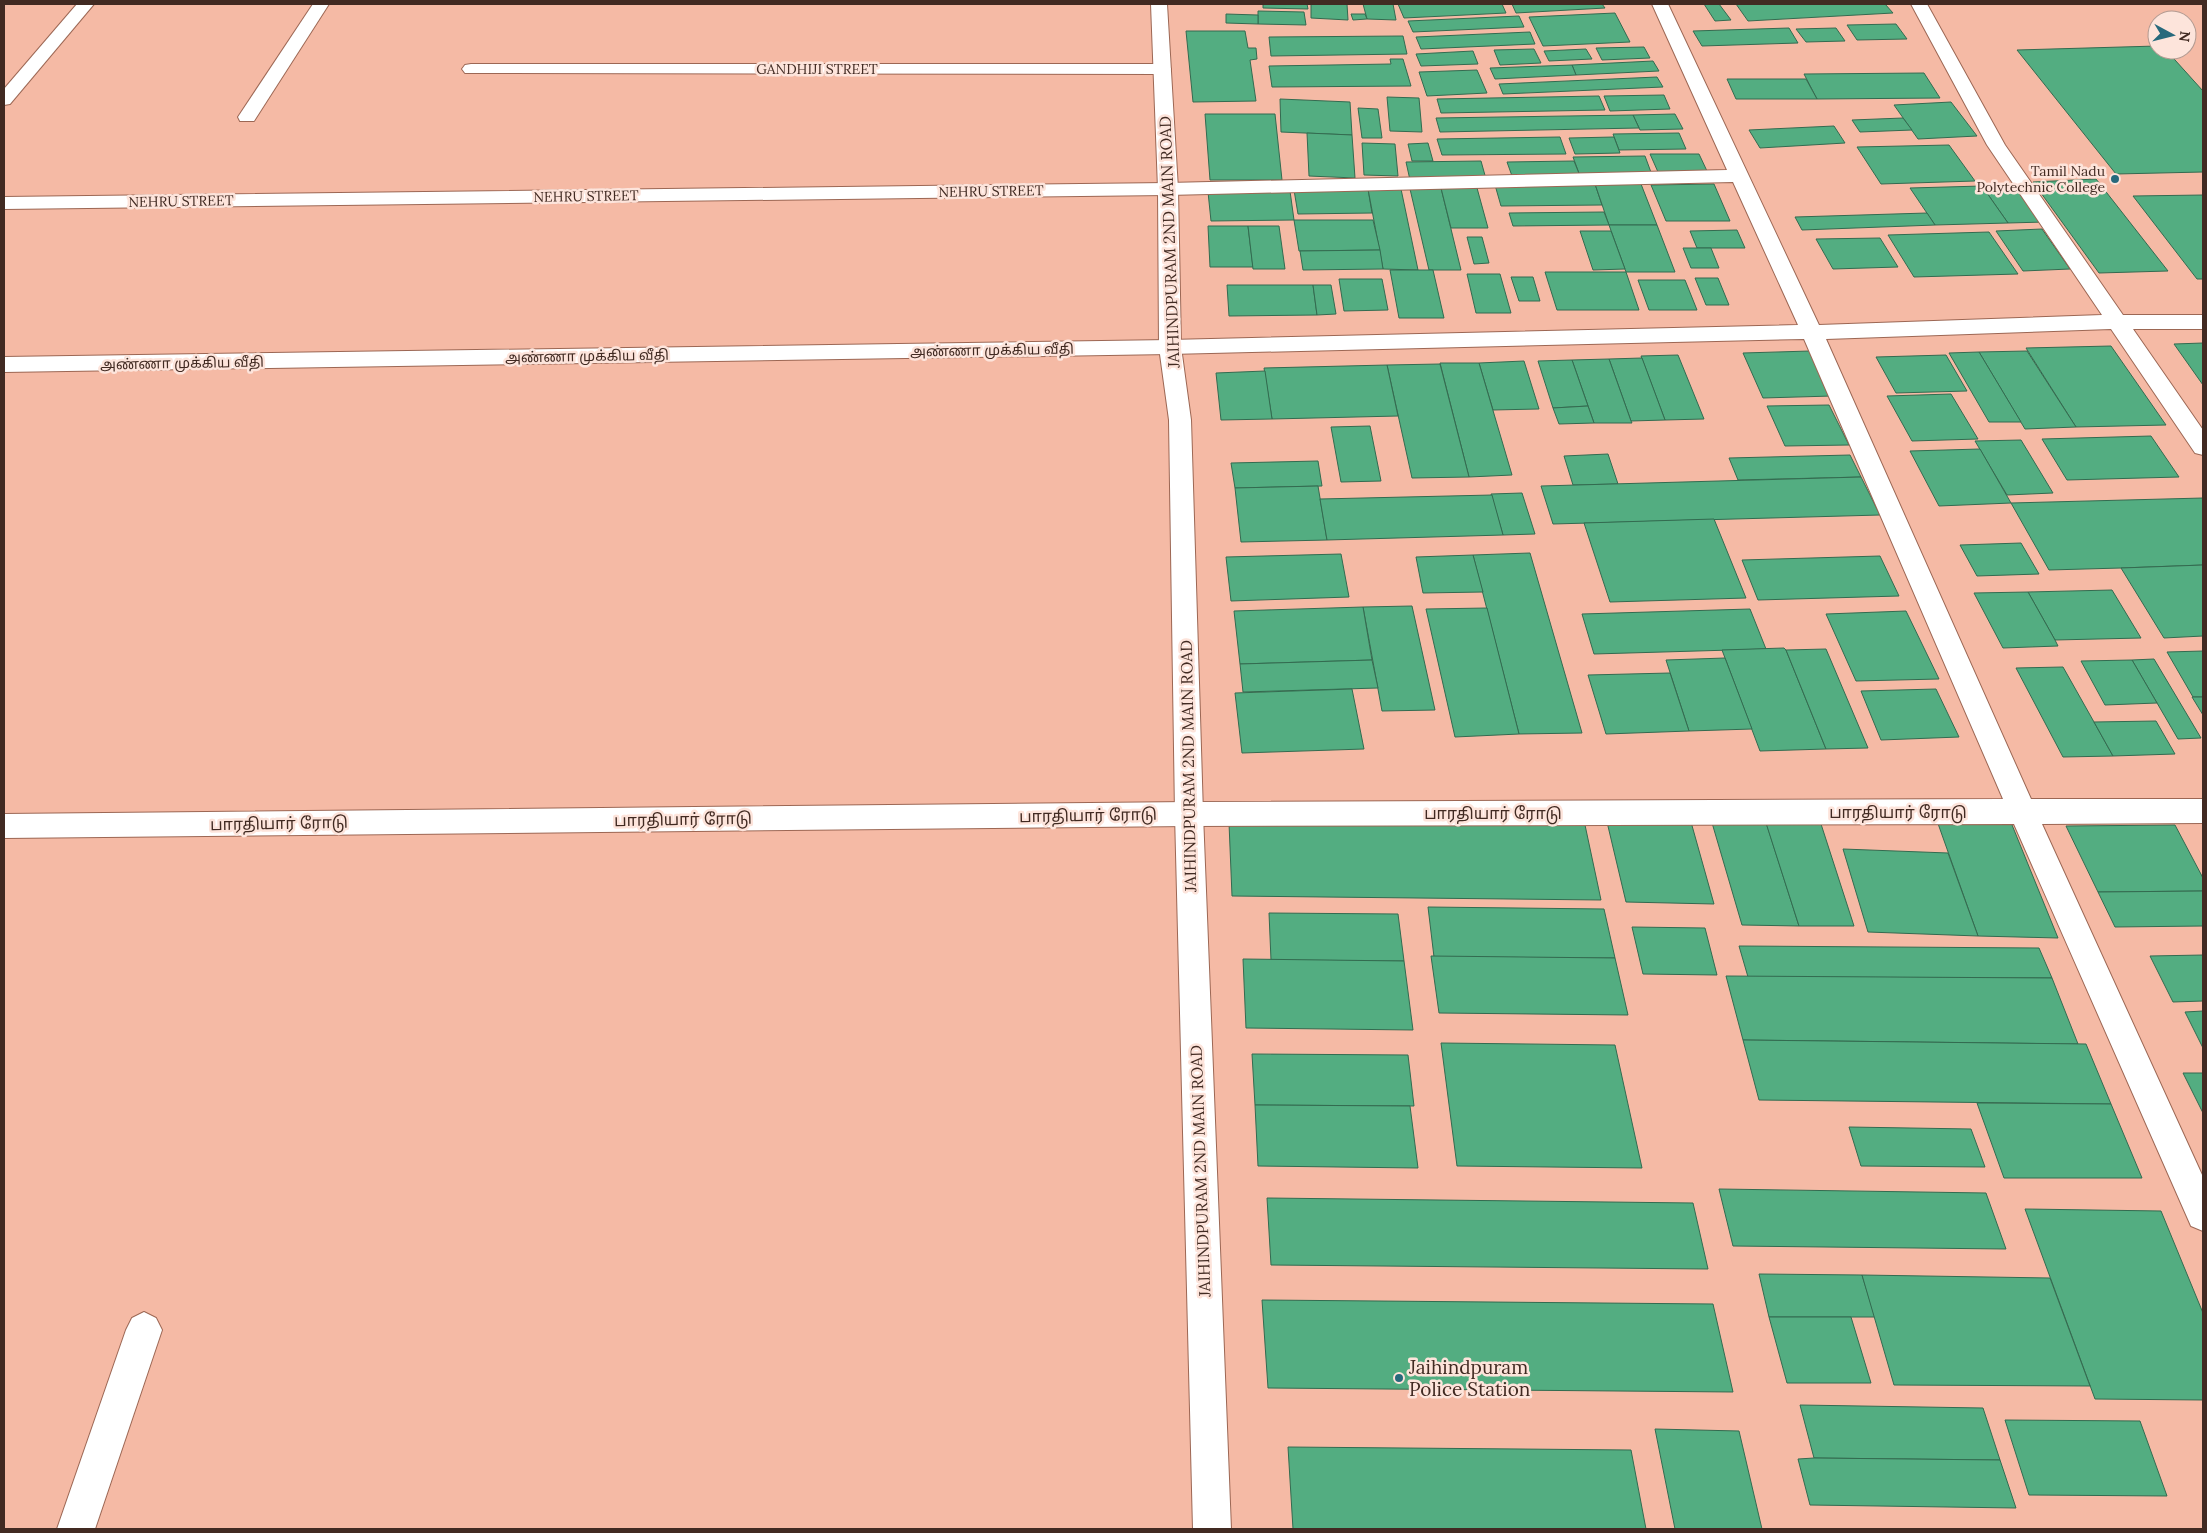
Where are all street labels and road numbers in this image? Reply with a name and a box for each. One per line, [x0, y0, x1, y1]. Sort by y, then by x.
street label: GANDHIJI STREET [756, 60, 878, 78]
street label: JAIHINDPURAM 2ND MAIN ROAD [1155, 116, 1183, 369]
street label: NEHRU STREET [938, 181, 1044, 201]
street label: NEHRU STREET [533, 186, 639, 206]
street label: NEHRU STREET [128, 191, 234, 211]
street label: அண்ணா முக்கிய வீதி [910, 340, 1074, 361]
street label: அண்ணா முக்கிய வீதி [505, 346, 669, 367]
street label: அண்ணா முக்கிய வீதி [100, 353, 264, 374]
street label: JAIHINDPURAM 2ND MAIN ROAD [1176, 640, 1200, 893]
street label: பாரதியார் ரோடு [1829, 802, 1967, 824]
street label: பாரதியார் ரோடு [1424, 803, 1562, 825]
street label: பாரதியார் ரோடு [1019, 804, 1157, 828]
street label: பாரதியார் ரோடு [614, 808, 752, 832]
street label: பாரதியார் ரோடு [210, 812, 348, 836]
street label: JAIHINDPURAM 2ND MAIN ROAD [1186, 1045, 1214, 1298]

